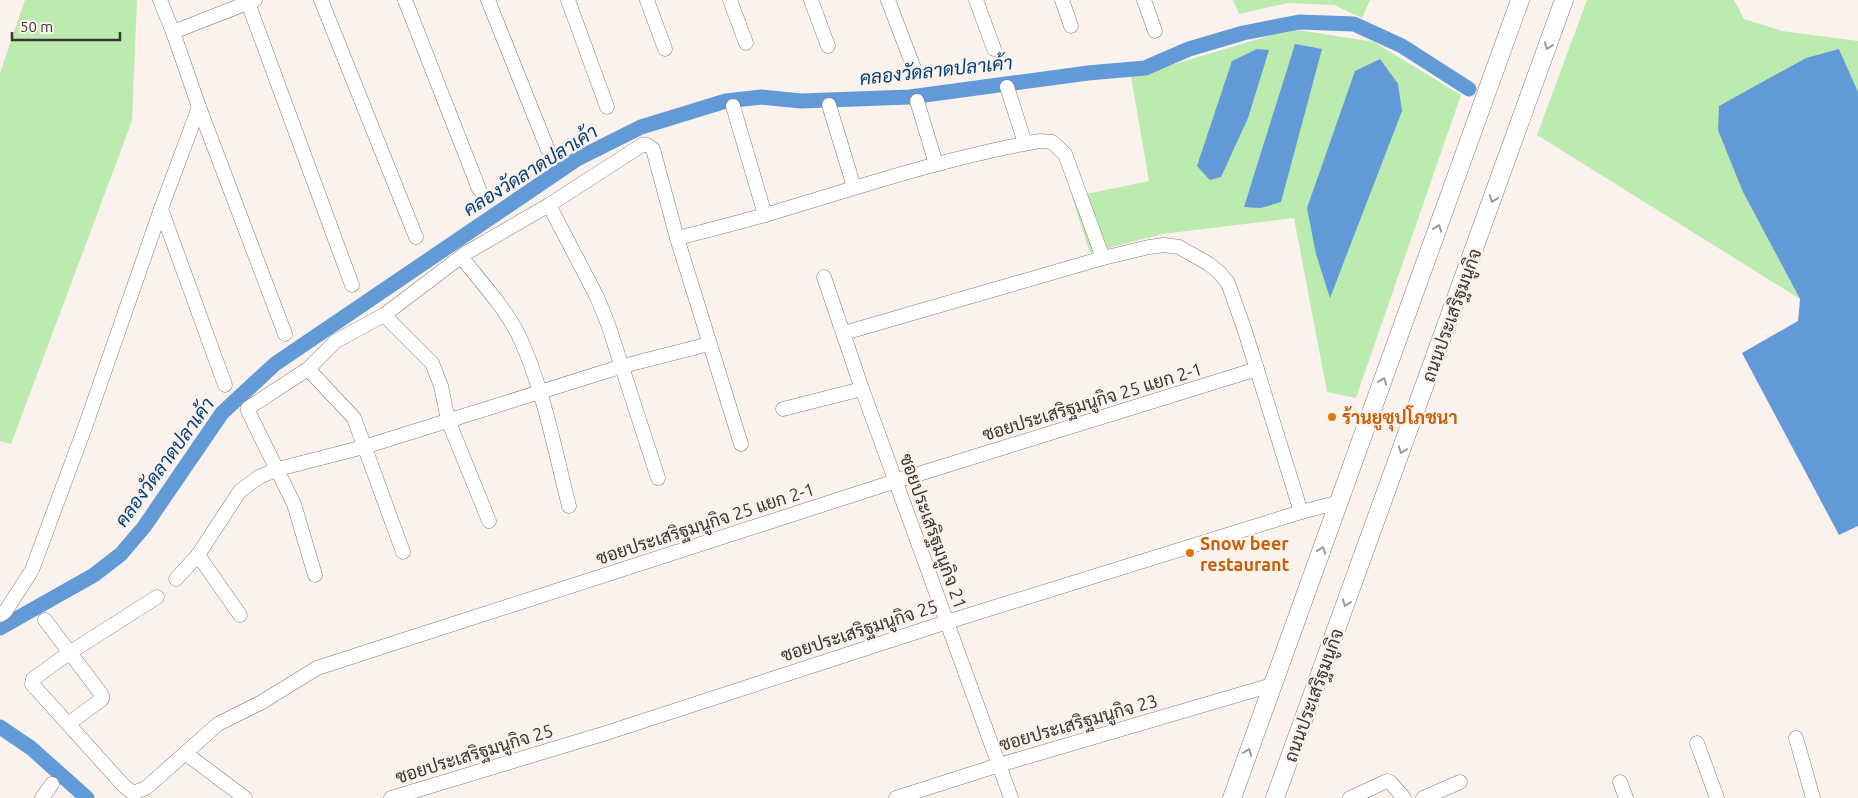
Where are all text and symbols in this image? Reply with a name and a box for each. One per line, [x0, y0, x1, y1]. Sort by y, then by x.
scale bar [12, 10, 120, 42]
text: 50 m [20, 18, 53, 35]
one-way arrow [1544, 41, 1554, 50]
water label: คลองวัดลาดปลาเค้า [858, 51, 1014, 89]
water label: คลองวัดลาดปลาเค้า [459, 120, 601, 220]
one-way arrow [1489, 194, 1499, 203]
one-way arrow [1432, 224, 1442, 233]
street label: ถนนประเสริฐมนูกิจ [1418, 245, 1488, 386]
street label: ซอยประเสริฐมนูกิจ 25 แยก 2-1 [980, 358, 1205, 448]
one-way arrow [1377, 377, 1387, 386]
water label: คลองวัดลาดปลาเค้า [110, 393, 218, 531]
place label: ร้านยูซุปโภชนา [1342, 405, 1458, 432]
marker: ร้านยูซุปโภชนา [1326, 411, 1338, 423]
one-way arrow [1398, 446, 1408, 454]
street label: ซอยประเสริฐมนูกิจ 21 [893, 451, 971, 613]
street label: ซอยประเสริฐมนูกิจ 25 แยก 2-1 [593, 478, 818, 572]
place label: Snow beer restaurant [1200, 533, 1289, 574]
one-way arrow [1316, 546, 1326, 555]
marker: Snow beer restaurant [1184, 547, 1196, 559]
street label: ซอยประเสริฐมนูกิจ 25 [778, 595, 941, 669]
one-way arrow [1342, 598, 1352, 607]
street label: ถนนประเสริฐมนูกิจ [1280, 625, 1350, 766]
street label: ซอยประเสริฐมนูกิจ 23 [997, 690, 1161, 758]
street label: ซอยประเสริฐมนูกิจ 25 [393, 719, 556, 790]
one-way arrow [1242, 748, 1252, 757]

